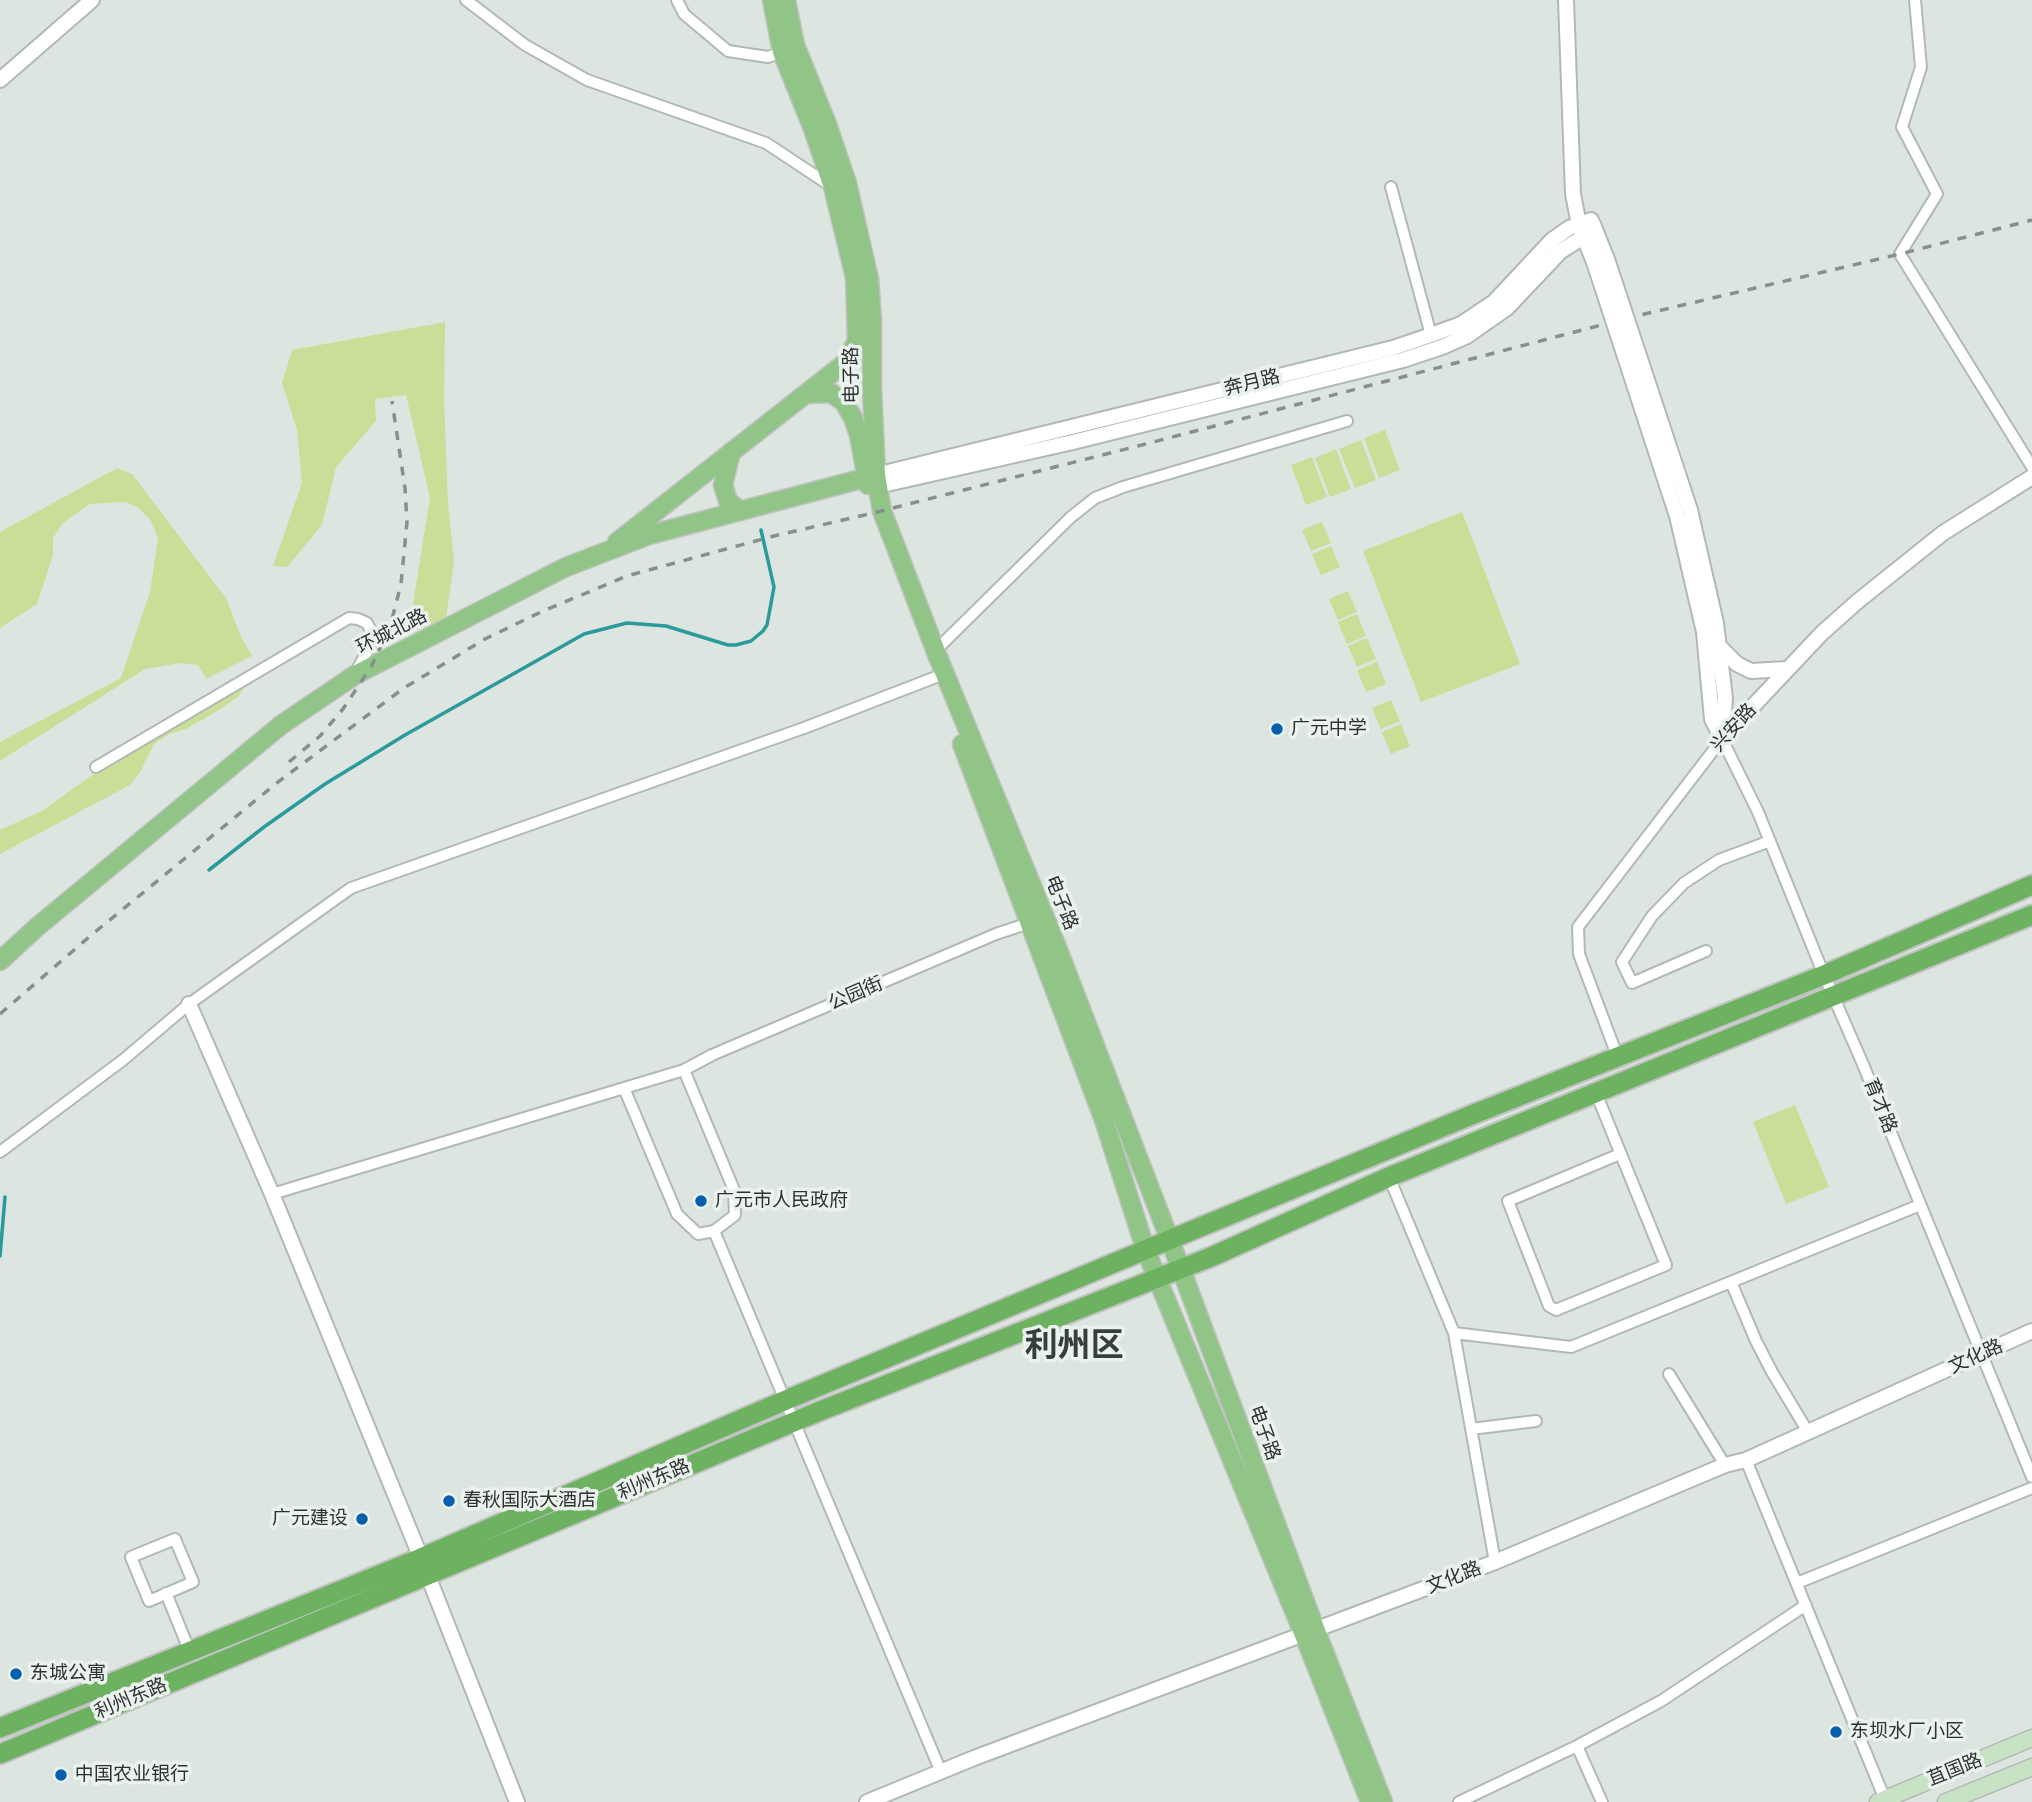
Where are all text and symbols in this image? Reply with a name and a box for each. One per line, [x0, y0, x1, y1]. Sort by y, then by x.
street label: 电子路 [840, 346, 864, 404]
street label: 奔月路 [1222, 365, 1282, 401]
street label: 环城北路 [353, 605, 431, 659]
street label: 兴安路 [1706, 699, 1762, 757]
place label: 广元中学 [1291, 718, 1367, 740]
marker: 广元中学 [1269, 721, 1285, 737]
street label: 电子路 [1040, 872, 1082, 934]
street label: 公园街 [825, 972, 887, 1016]
street label: 育才路 [1859, 1075, 1901, 1137]
place label: 广元市人民政府 [715, 1190, 848, 1212]
marker: 广元市人民政府 [693, 1193, 709, 1209]
district label: 利州区 [1025, 1327, 1123, 1367]
street label: 文化路 [1945, 1335, 2007, 1379]
street label: 电子路 [1244, 1402, 1284, 1464]
street label: 利州东路 [615, 1455, 693, 1505]
place label: 春秋国际大酒店 [463, 1490, 596, 1512]
marker: 春秋国际大酒店 [441, 1493, 457, 1509]
place label: 广元建设 [272, 1508, 348, 1530]
marker: 广元建设 [354, 1511, 370, 1527]
street label: 文化路 [1423, 1557, 1485, 1599]
place label: 东城公寓 [30, 1663, 106, 1685]
marker: 东城公寓 [8, 1666, 24, 1682]
street label: 利州东路 [92, 1674, 170, 1724]
place label: 东坝水厂小区 [1850, 1721, 1964, 1743]
marker: 东坝水厂小区 [1828, 1724, 1844, 1740]
street label: 苴国路 [1924, 1749, 1986, 1791]
place label: 中国农业银行 [75, 1764, 189, 1786]
marker: 中国农业银行 [53, 1767, 69, 1783]

